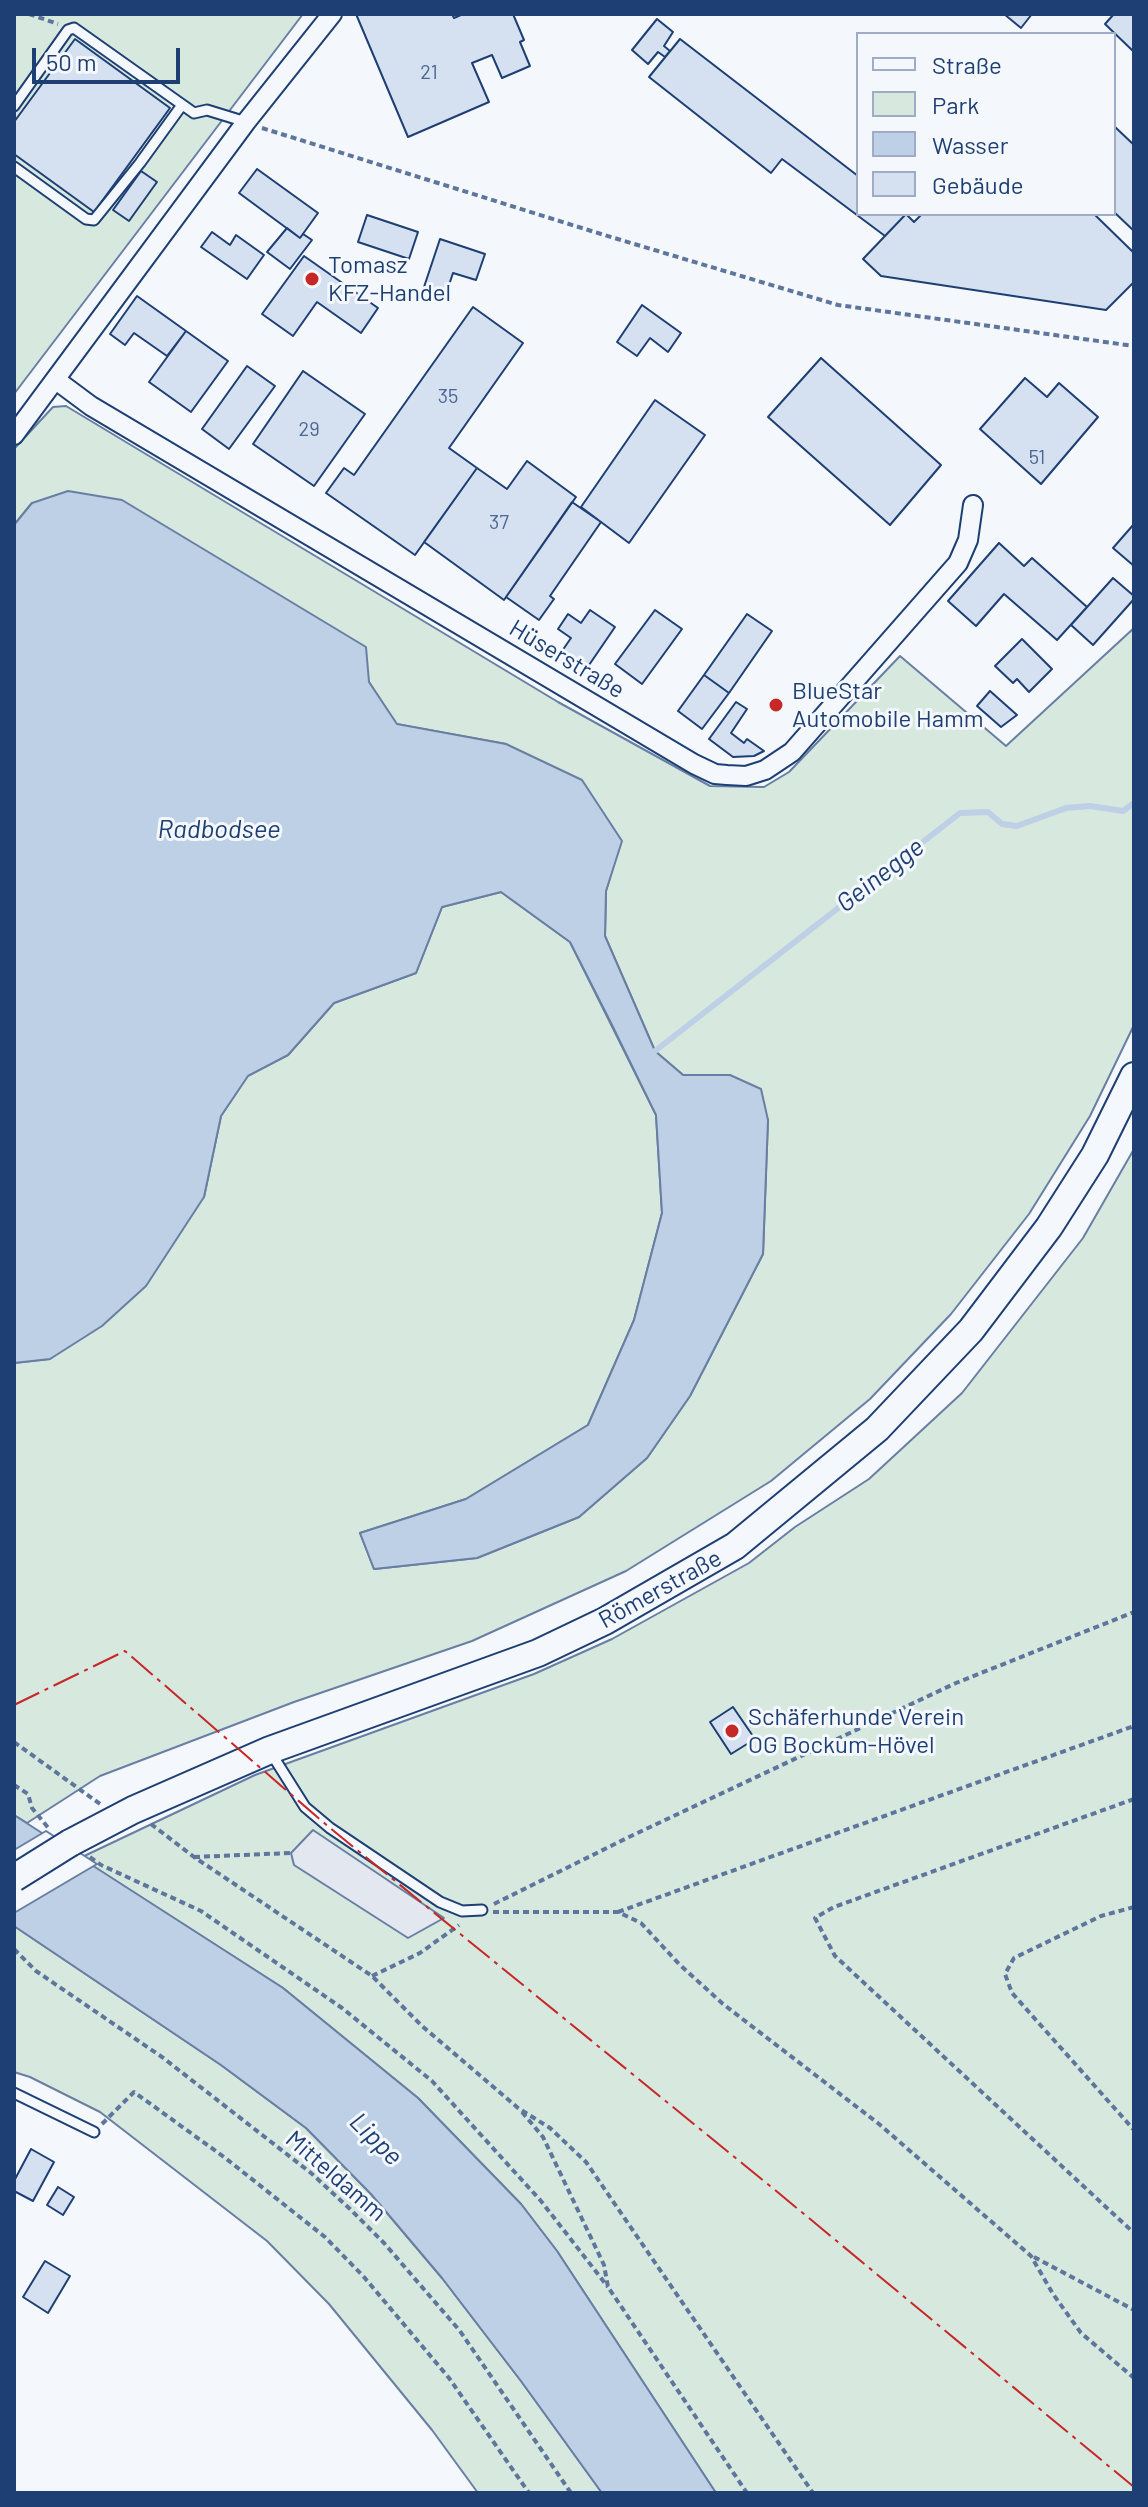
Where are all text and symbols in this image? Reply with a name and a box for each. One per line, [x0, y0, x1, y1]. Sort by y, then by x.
scale bar [36, 32, 184, 82]
legend [856, 32, 1116, 216]
text: 50 m [46, 47, 97, 76]
text: Straße [932, 50, 1002, 79]
house number: 21 [420, 60, 438, 84]
text: Park [932, 90, 979, 119]
text: Wasser [932, 130, 1008, 159]
text: Gebäude [932, 170, 1024, 199]
place label: Tomasz KFZ-Handel [328, 251, 451, 307]
marker: Tomasz KFZ-Handel [303, 270, 321, 288]
house number: 35 [438, 384, 458, 408]
house number: 29 [298, 417, 320, 441]
house number: 51 [1029, 445, 1045, 469]
house number: 37 [489, 510, 509, 534]
street label: Hüserstraße [504, 613, 630, 705]
place label: BlueStar Automobile Hamm [792, 677, 984, 733]
marker: BlueStar Automobile Hamm [767, 696, 785, 714]
water label: Radbodsee [157, 813, 281, 845]
water label: Geinegge [830, 831, 930, 919]
street label: Römerstraße [594, 1543, 726, 1635]
place label: Schäferhunde Verein OG Bockum-Hövel [748, 1703, 964, 1759]
marker: Schäferhunde Verein OG Bockum-Hövel [723, 1722, 741, 1740]
water label: Lippe [343, 2106, 409, 2172]
street label: Mitteldamm [280, 2125, 392, 2227]

